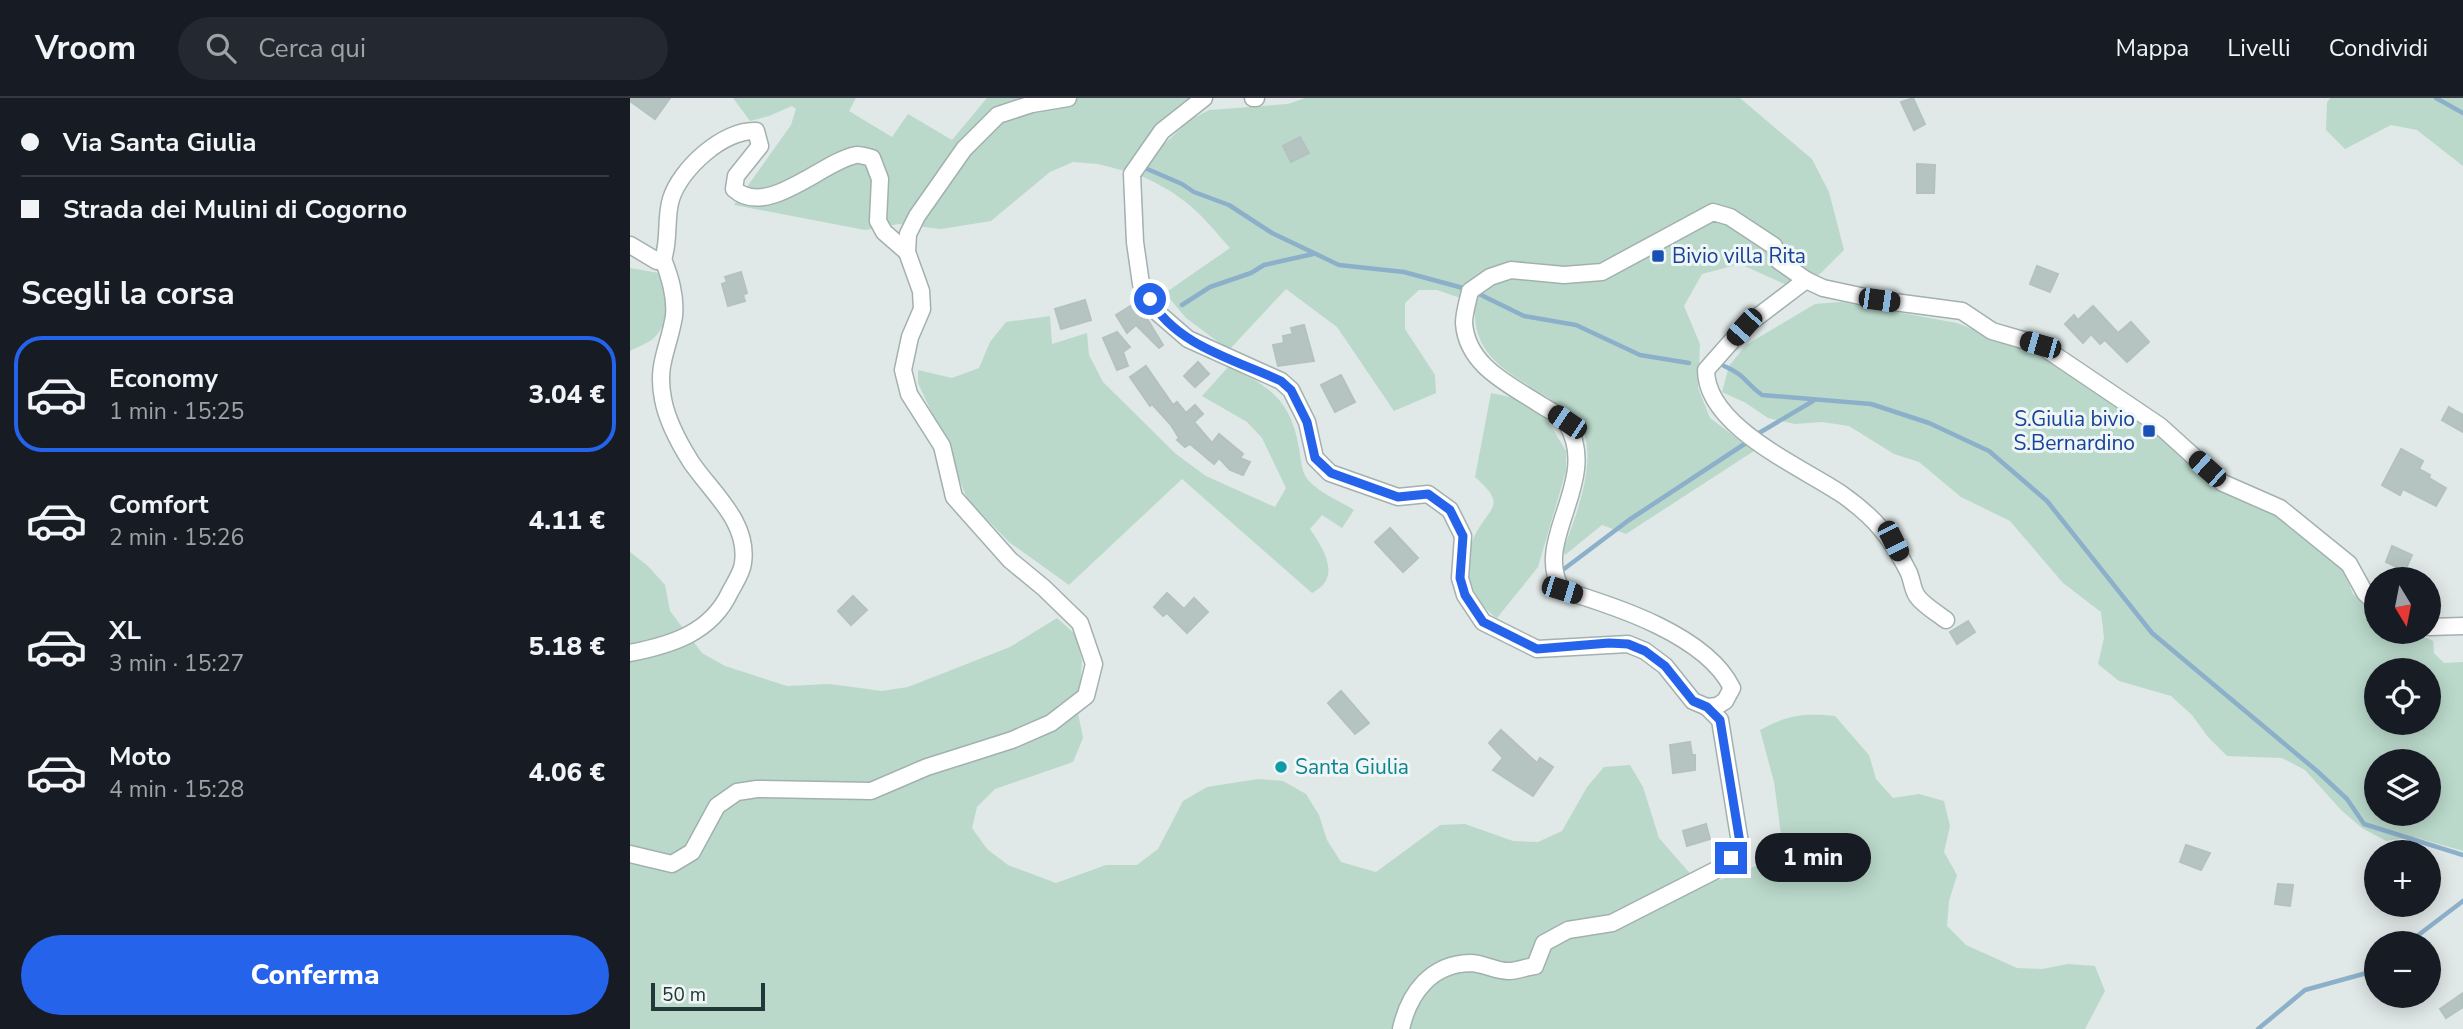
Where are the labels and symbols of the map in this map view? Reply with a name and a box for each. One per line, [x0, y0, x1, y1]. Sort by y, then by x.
place label: Bivio villa Rita [1672, 242, 1806, 270]
marker: Bivio villa Rita [1650, 248, 1666, 264]
route start [1134, 283, 1166, 315]
car [1857, 287, 1902, 313]
car [1723, 304, 1766, 350]
car [2017, 329, 2064, 361]
car [1544, 402, 1591, 442]
place label: S.Giulia bivio S.Bernardino [2013, 405, 2135, 457]
marker: S.Giulia bivio S.Bernardino [2141, 423, 2157, 439]
car [2185, 447, 2230, 491]
car [1875, 518, 1912, 564]
north arrow [2364, 567, 2441, 644]
car [1539, 574, 1586, 606]
place label: Santa Giulia [1295, 753, 1409, 781]
marker: Santa Giulia [1273, 759, 1289, 775]
callout: 1 min [1756, 834, 1871, 882]
route end [1715, 842, 1747, 874]
scale bar [651, 980, 765, 1012]

